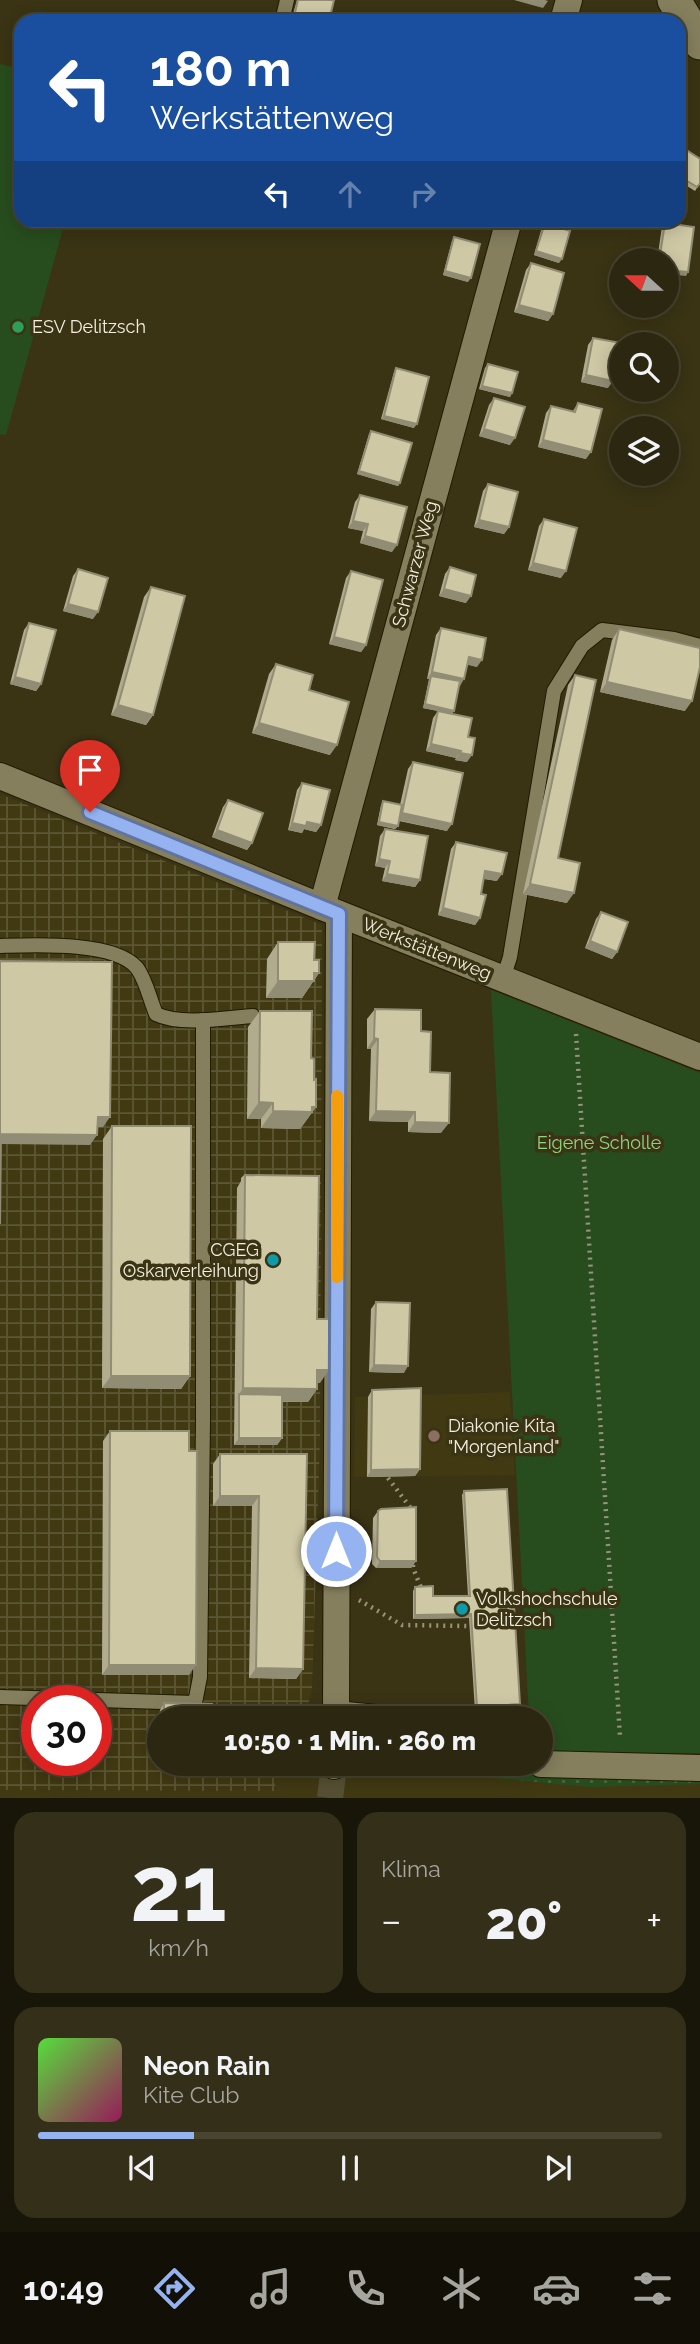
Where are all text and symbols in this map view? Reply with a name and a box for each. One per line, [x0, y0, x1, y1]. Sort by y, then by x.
text: 180 m [150, 40, 291, 97]
icon: left [35, 42, 126, 133]
text: Werkstättenweg [150, 99, 394, 136]
icon: left [258, 175, 296, 213]
icon: ahead [331, 175, 369, 213]
icon: right [404, 175, 442, 213]
north arrow [609, 248, 679, 318]
map controls [609, 248, 679, 486]
place label: ESV Delitzsch [32, 316, 146, 337]
marker: ESV Delitzsch [10, 319, 26, 335]
button: search [609, 332, 679, 402]
button: layers [609, 416, 679, 486]
street label: Schwarzer Weg [388, 498, 441, 629]
pin [60, 740, 120, 812]
icon: arrive [71, 751, 109, 789]
street label: Werkstättenweg [360, 913, 495, 984]
park label: Eigene Scholle [537, 1132, 662, 1153]
place label: CGEG Oskarverleihung [123, 1239, 259, 1281]
marker: CGEG Oskarverleihung [265, 1252, 281, 1268]
place label: Diakonie Kita "Morgenland" [448, 1415, 560, 1457]
marker: Diakonie Kita "Morgenland" [426, 1428, 442, 1444]
position arrow [299, 1514, 373, 1588]
place label: Volkshochschule Delitzsch [476, 1588, 618, 1630]
marker: Volkshochschule Delitzsch [454, 1601, 470, 1617]
speed limit sign: 30 [21, 1685, 112, 1776]
text: 10:50 · 1 Min. · 260 m [224, 1726, 476, 1756]
text: 21 [130, 1835, 227, 1942]
text: Klima [381, 1855, 441, 1882]
text: 20° [486, 1890, 562, 1951]
text: − [381, 1898, 401, 1943]
text: + [646, 1898, 662, 1943]
text: km/h [148, 1934, 209, 1961]
text: Neon Rain [143, 2051, 270, 2081]
text: Kite Club [143, 2081, 240, 2108]
icon: previous [123, 2149, 161, 2187]
icon: pause [331, 2149, 369, 2187]
icon: next [539, 2149, 577, 2187]
icon: directions [150, 2264, 199, 2313]
icon: music [246, 2264, 295, 2313]
icon: phone [341, 2264, 390, 2313]
icon: climate [437, 2264, 486, 2313]
icon: car [532, 2264, 581, 2313]
icon: filters [628, 2264, 677, 2313]
text: 10:49 [23, 2270, 104, 2307]

